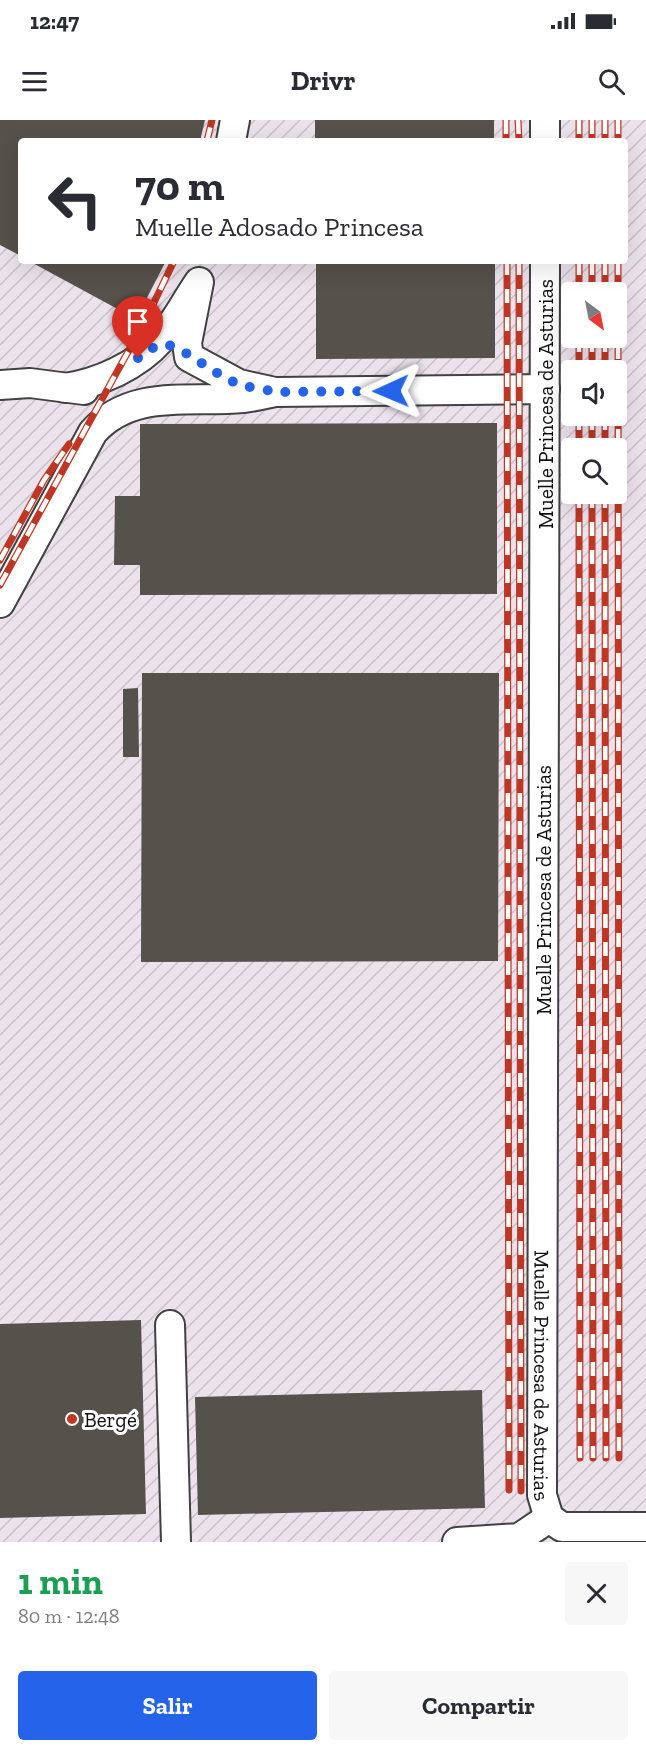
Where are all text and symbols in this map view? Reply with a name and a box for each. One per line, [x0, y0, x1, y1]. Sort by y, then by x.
text: 12:47 [30, 8, 79, 35]
icon: menu [18, 65, 51, 98]
text: Drivr [291, 65, 355, 97]
icon: search [595, 65, 628, 98]
text: 70 m [135, 160, 225, 211]
icon: left [36, 162, 114, 240]
text: Muelle Adosado Princesa [135, 211, 424, 243]
street label: Muelle Princesa de Asturias [533, 279, 558, 529]
north arrow [561, 282, 627, 348]
map controls [561, 282, 627, 504]
pin [112, 296, 163, 358]
icon: arrive [121, 305, 154, 338]
position arrow [359, 359, 423, 423]
button: sound [561, 360, 627, 426]
button: search [561, 438, 627, 504]
street label: Muelle Princesa de Asturias [531, 765, 556, 1015]
street label: Muelle Princesa de Asturias [529, 1250, 555, 1504]
place label: Bergé [84, 1407, 137, 1432]
marker: Bergé [65, 1412, 79, 1426]
text: 1 min [18, 1560, 103, 1603]
button: close [565, 1562, 628, 1625]
text: 80 m · 12:48 [18, 1604, 120, 1628]
button: Salir [18, 1671, 317, 1740]
button: Compartir [329, 1671, 628, 1740]

